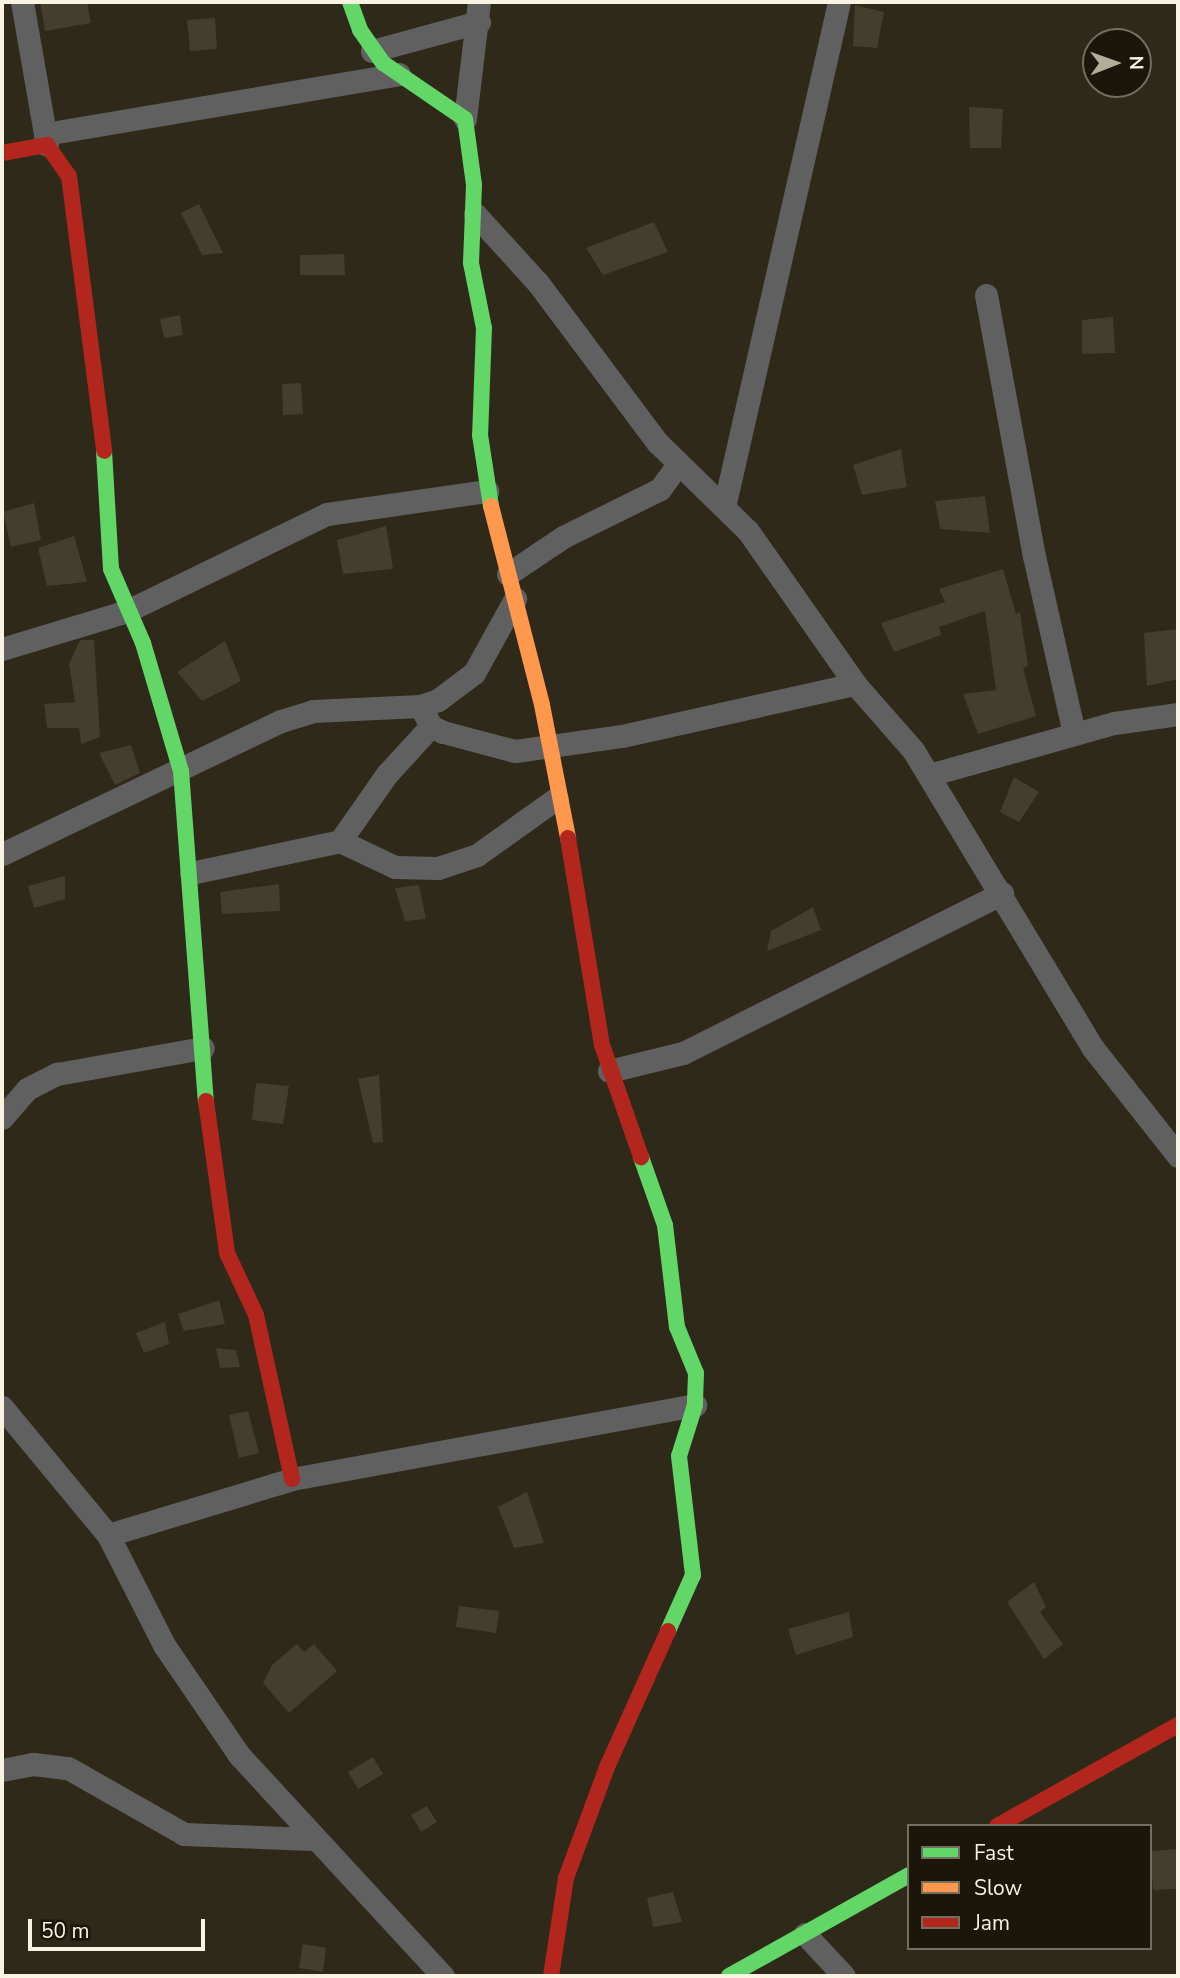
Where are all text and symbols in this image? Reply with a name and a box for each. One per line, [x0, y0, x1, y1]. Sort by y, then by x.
north arrow [1082, 28, 1152, 98]
text: N [1123, 55, 1149, 70]
legend [907, 1824, 1152, 1950]
text: Fast [974, 1839, 1014, 1867]
text: Slow [974, 1874, 1022, 1902]
scale bar [32, 1904, 208, 1948]
text: Jam [974, 1909, 1010, 1937]
text: 50 m [41, 1917, 90, 1945]

